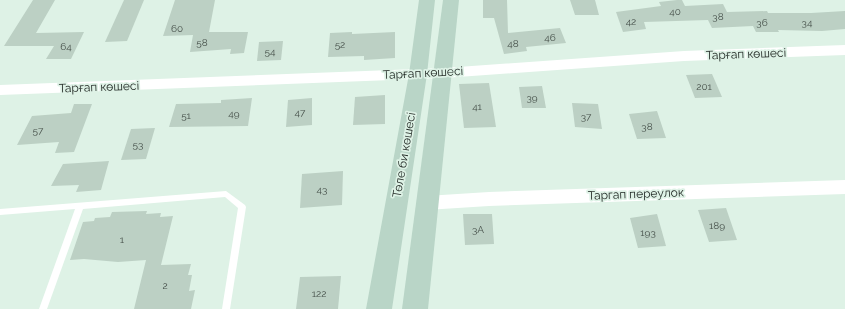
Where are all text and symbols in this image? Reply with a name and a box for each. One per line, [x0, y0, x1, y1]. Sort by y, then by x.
house number: 40 [669, 6, 681, 17]
house number: 38 [712, 11, 724, 22]
house number: 42 [626, 16, 636, 27]
house number: 36 [756, 17, 768, 28]
house number: 34 [802, 17, 813, 28]
house number: 60 [171, 23, 183, 34]
house number: 46 [544, 32, 556, 43]
house number: 58 [196, 37, 208, 48]
house number: 48 [507, 38, 519, 49]
house number: 52 [335, 39, 345, 50]
house number: 64 [60, 41, 72, 52]
house number: 54 [265, 46, 276, 57]
street label: Тарғап көшесі [706, 46, 786, 62]
street label: Тарғап көшесі [383, 64, 463, 82]
street label: Тарғап көшесі [59, 79, 139, 95]
house number: 201 [696, 81, 713, 92]
house number: 39 [526, 92, 538, 103]
house number: 41 [472, 101, 483, 112]
house number: 47 [295, 107, 306, 118]
house number: 49 [228, 108, 240, 119]
house number: 51 [181, 110, 192, 121]
street label: Төле би көшесі [390, 111, 418, 199]
house number: 37 [581, 111, 592, 122]
house number: 38 [641, 121, 653, 132]
house number: 57 [33, 125, 44, 136]
house number: 53 [133, 139, 143, 150]
house number: 43 [317, 184, 327, 195]
street label: Таргап переулок [588, 185, 684, 203]
house number: 189 [709, 220, 725, 231]
house number: 3А [472, 224, 484, 235]
house number: 193 [640, 227, 656, 238]
house number: 1 [120, 234, 125, 245]
house number: 2 [162, 280, 168, 291]
house number: 122 [312, 288, 326, 299]

